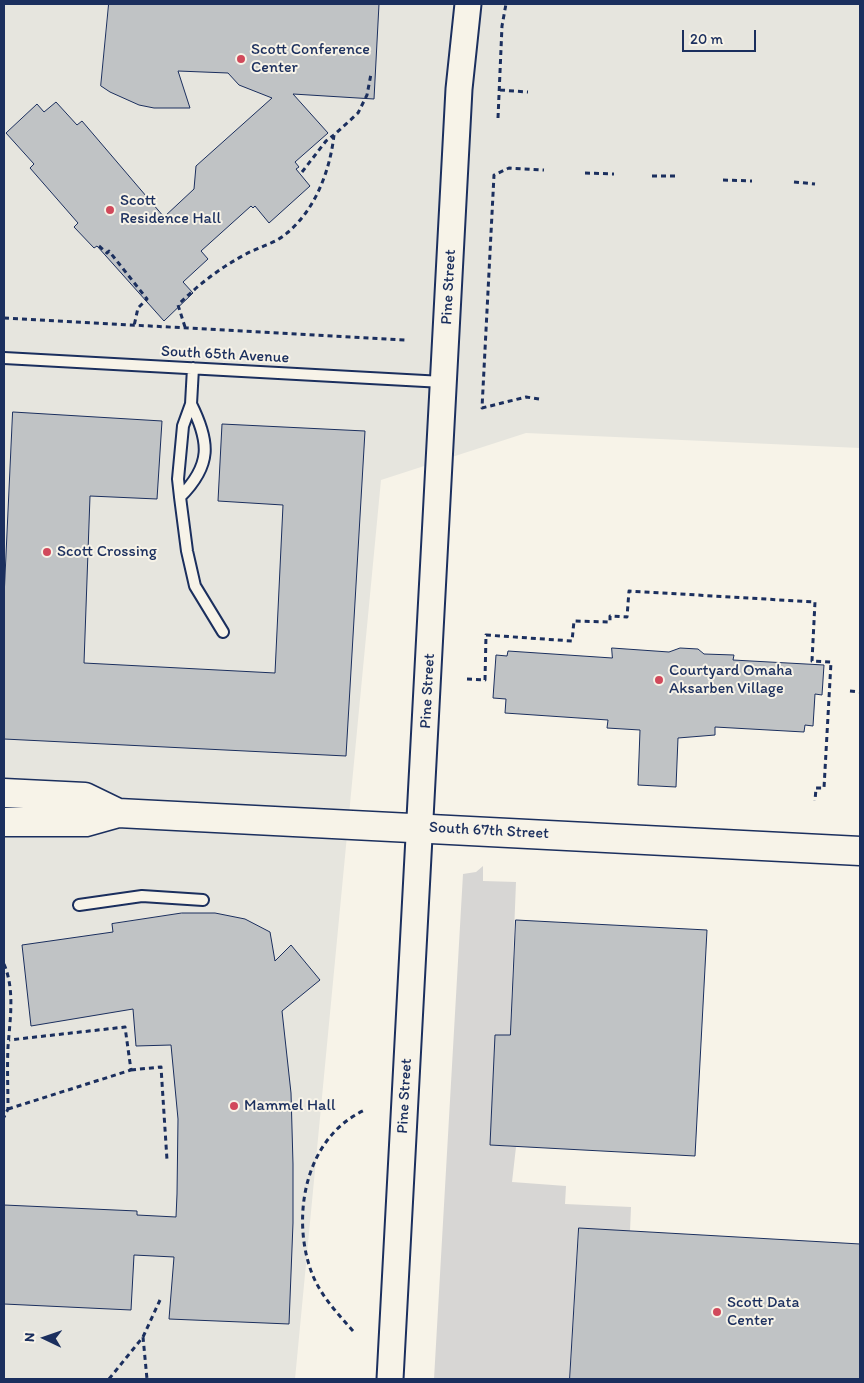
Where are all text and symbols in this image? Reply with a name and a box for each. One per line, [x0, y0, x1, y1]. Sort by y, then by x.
scale bar [684, 20, 758, 52]
text: 20 m [690, 30, 723, 48]
place label: Scott Conference Center [251, 40, 370, 78]
marker: Scott Conference Center [235, 53, 247, 65]
place label: Scott Residence Hall [120, 191, 221, 229]
marker: Scott Residence Hall [104, 204, 116, 216]
street label: Pine Street [437, 249, 461, 325]
street label: South 65th Avenue [160, 342, 290, 368]
place label: Scott Crossing [57, 542, 157, 562]
marker: Scott Crossing [41, 546, 53, 558]
street label: Pine Street [416, 653, 440, 729]
place label: Courtyard Omaha Aksarben Village [669, 661, 792, 699]
marker: Courtyard Omaha Aksarben Village [653, 674, 665, 686]
street label: South 67th Street [428, 818, 550, 844]
street label: Pine Street [393, 1058, 417, 1134]
place label: Mammel Hall [244, 1096, 335, 1116]
marker: Mammel Hall [228, 1100, 240, 1112]
place label: Scott Data Center [727, 1293, 799, 1331]
marker: Scott Data Center [711, 1306, 723, 1318]
north arrow [20, 1313, 70, 1363]
text: N [21, 1332, 38, 1342]

